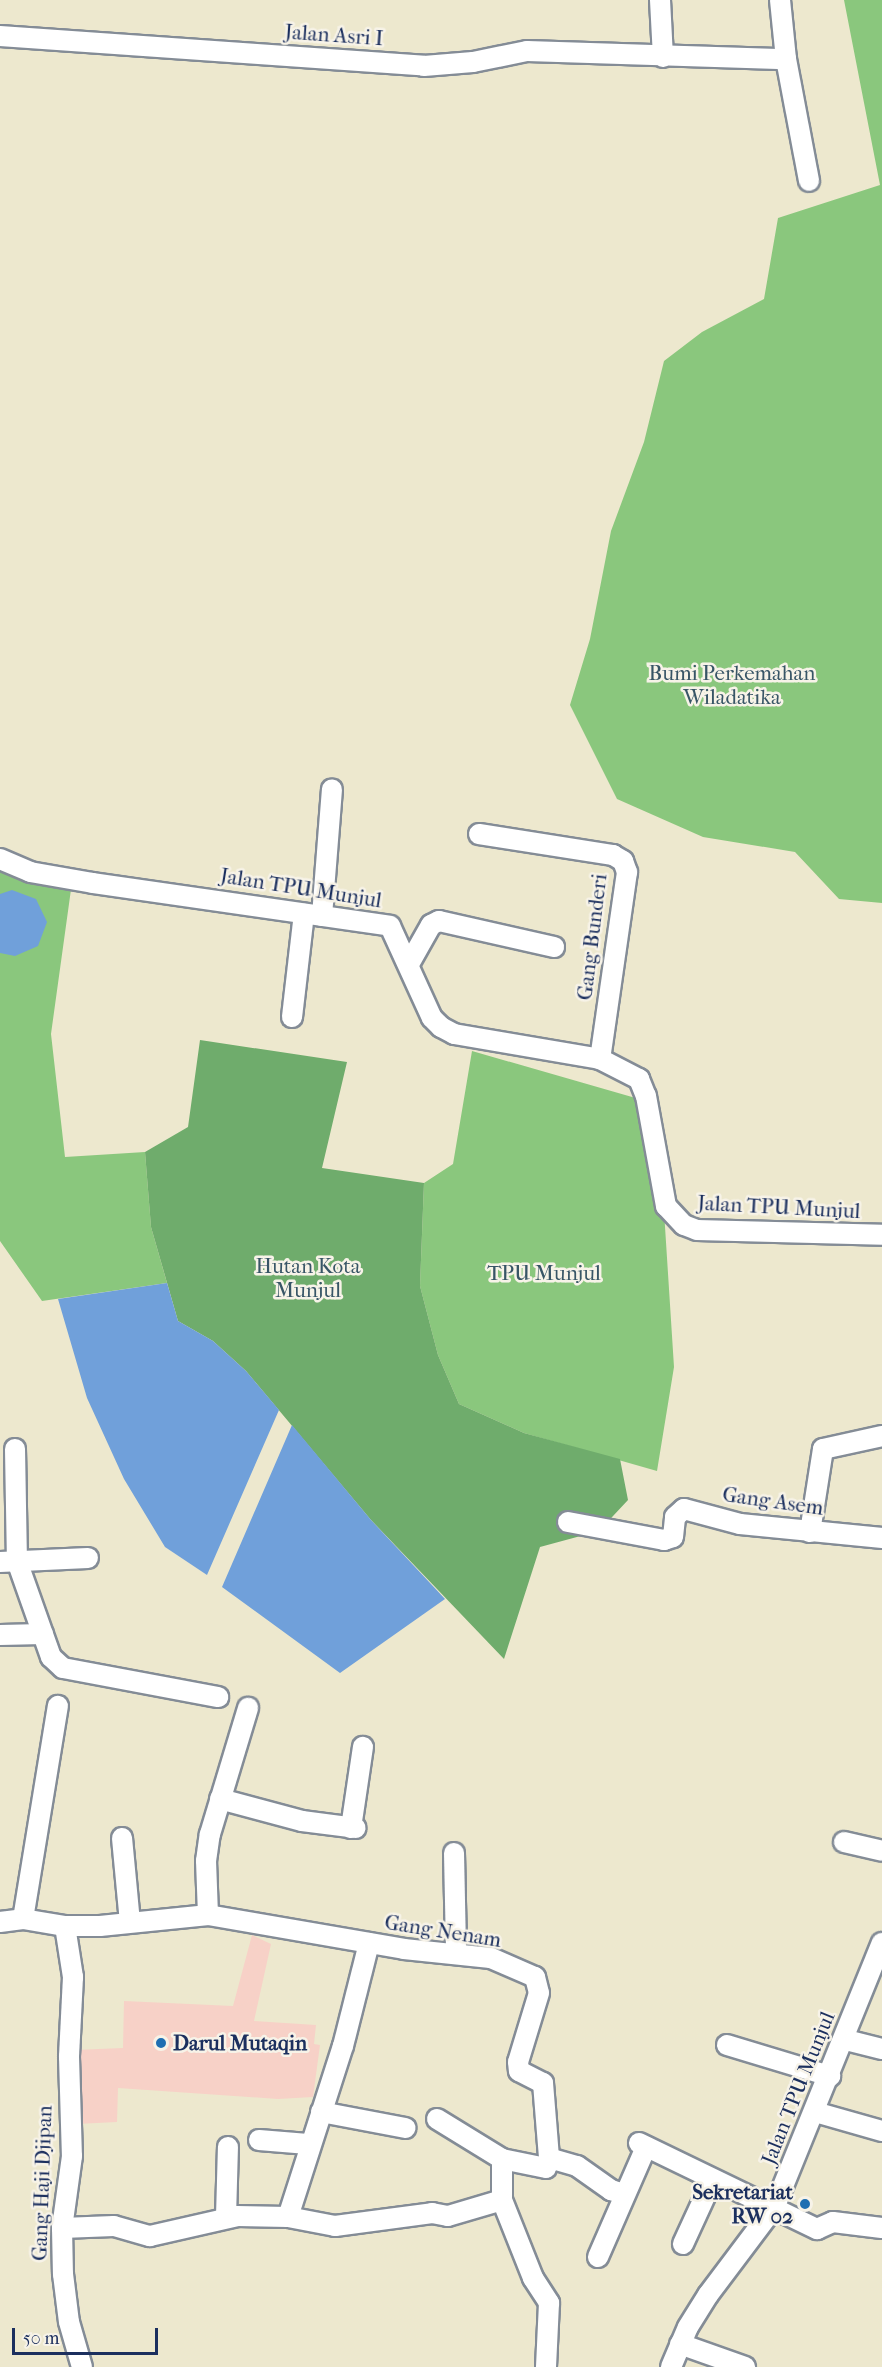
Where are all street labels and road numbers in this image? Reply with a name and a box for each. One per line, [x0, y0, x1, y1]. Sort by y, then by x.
street label: Jalan Asri I [284, 19, 384, 51]
street label: Jalan TPU Munjul [218, 863, 384, 913]
street label: Gang Bunderi [572, 872, 612, 1002]
street label: Jalan TPU Munjul [697, 1190, 861, 1224]
street label: Gang Asem [721, 1481, 825, 1521]
street label: Gang Nenam [383, 1909, 503, 1953]
street label: Jalan TPU Munjul [756, 2008, 840, 2168]
street label: Gang Haji Djipan [27, 2105, 57, 2261]

